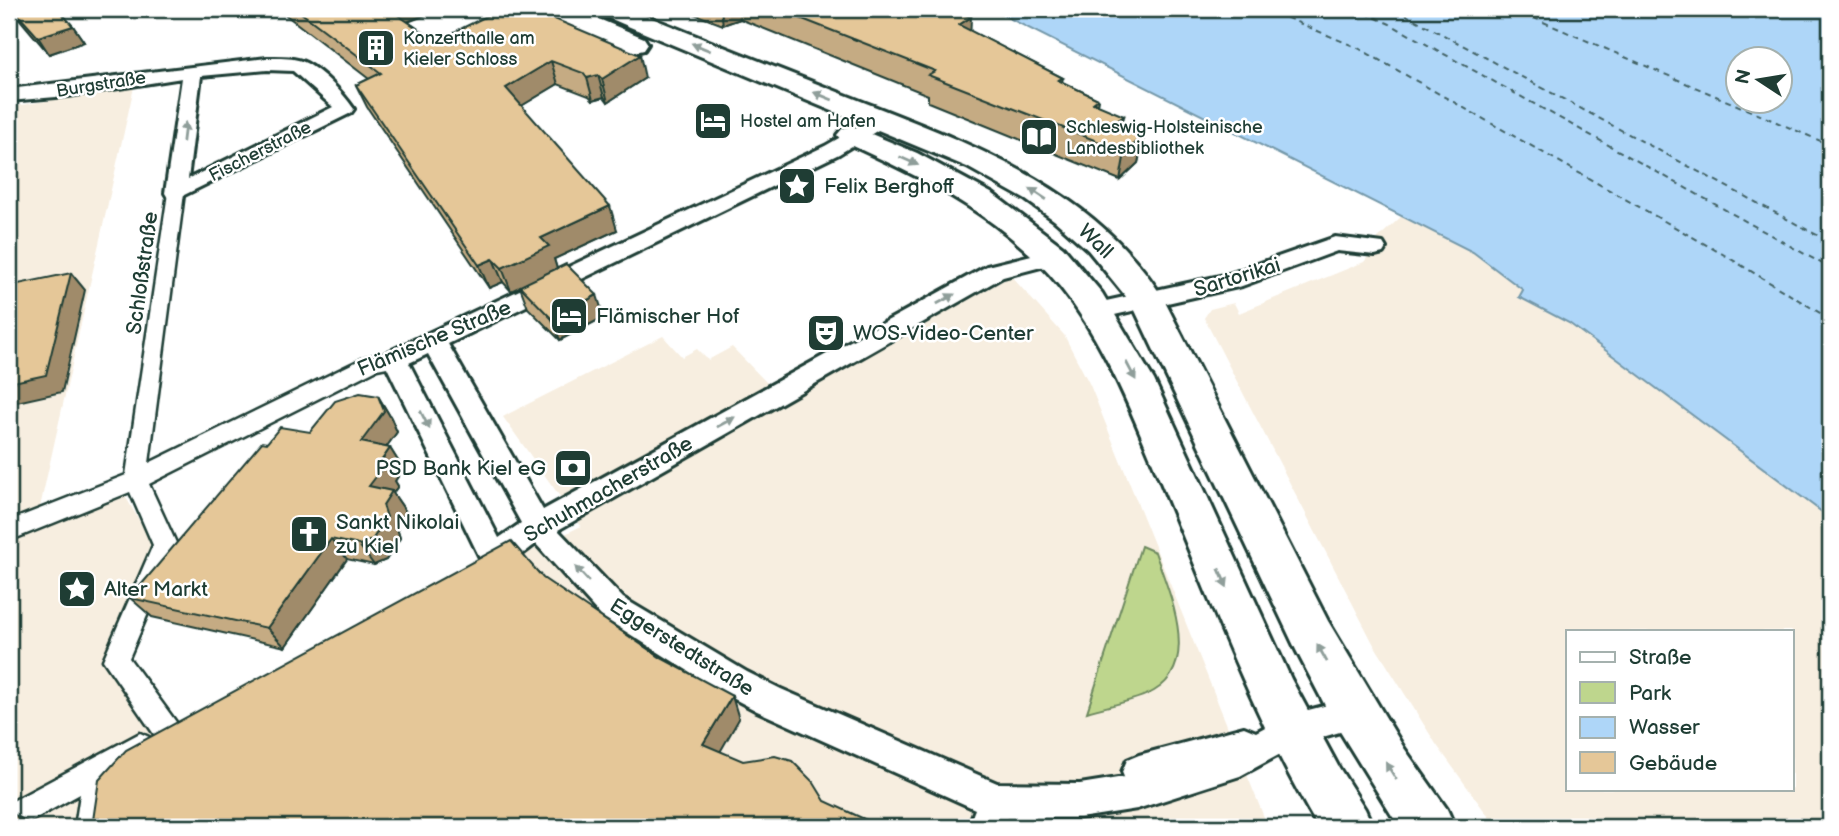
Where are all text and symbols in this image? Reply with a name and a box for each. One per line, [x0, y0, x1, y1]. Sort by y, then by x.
building icon: Konzerthalle am Kieler Schloss [355, 27, 397, 69]
place label: Konzerthalle am Kieler Schloss [403, 28, 535, 70]
one-way arrow [691, 41, 711, 53]
north arrow [1724, 46, 1794, 116]
street label: Burgstraße [55, 67, 148, 102]
text: N [1731, 67, 1757, 86]
one-way arrow [812, 91, 833, 102]
hotel icon: Hostel am Hafen [692, 100, 734, 142]
place label: Hostel am Hafen [740, 111, 876, 132]
library icon: Schleswig-Holsteinische Landesbibliothek [1018, 116, 1060, 158]
street label: Fischerstraße [206, 117, 315, 186]
place label: Schleswig-Holsteinische Landesbibliothek [1066, 117, 1263, 159]
one-way arrow [178, 121, 189, 143]
one-way arrow [899, 156, 920, 167]
place icon: Felix Berghoff [776, 165, 818, 207]
place label: Felix Berghoff [824, 174, 955, 199]
one-way arrow [1028, 187, 1048, 200]
street label: Schloßstraße [122, 210, 163, 336]
street label: Wall [1073, 219, 1118, 264]
street label: Sartorikai [1191, 252, 1284, 302]
one-way arrow [936, 293, 955, 305]
street label: Flämische Straße [354, 295, 515, 382]
hotel icon: Flämischer Hof [548, 295, 590, 337]
place label: Flämischer Hof [596, 304, 740, 329]
theatre icon: WOS-Video-Center [805, 312, 847, 354]
place label: WOS-Video-Center [853, 321, 1034, 346]
one-way arrow [1124, 361, 1136, 381]
one-way arrow [420, 410, 431, 430]
one-way arrow [716, 416, 736, 428]
street label: Schuhmacherstraße [519, 431, 697, 548]
bank icon: PSD Bank Kiel eG [552, 447, 594, 489]
place label: PSD Bank Kiel eG [376, 456, 546, 481]
place label: Sankt Nikolai zu Kiel [336, 510, 459, 559]
church icon: Sankt Nikolai zu Kiel [288, 513, 330, 555]
one-way arrow [574, 566, 590, 583]
place icon: Alter Markt [56, 568, 98, 610]
one-way arrow [1218, 568, 1229, 589]
place label: Alter Markt [104, 577, 209, 602]
street label: Eggerstedtstraße [605, 593, 758, 702]
legend [1566, 630, 1794, 790]
one-way arrow [1316, 644, 1328, 663]
text: Straße [1629, 645, 1691, 670]
text: Park [1629, 681, 1672, 706]
text: Wasser [1629, 715, 1700, 740]
text: Gebäude [1629, 751, 1717, 776]
one-way arrow [1385, 761, 1398, 780]

